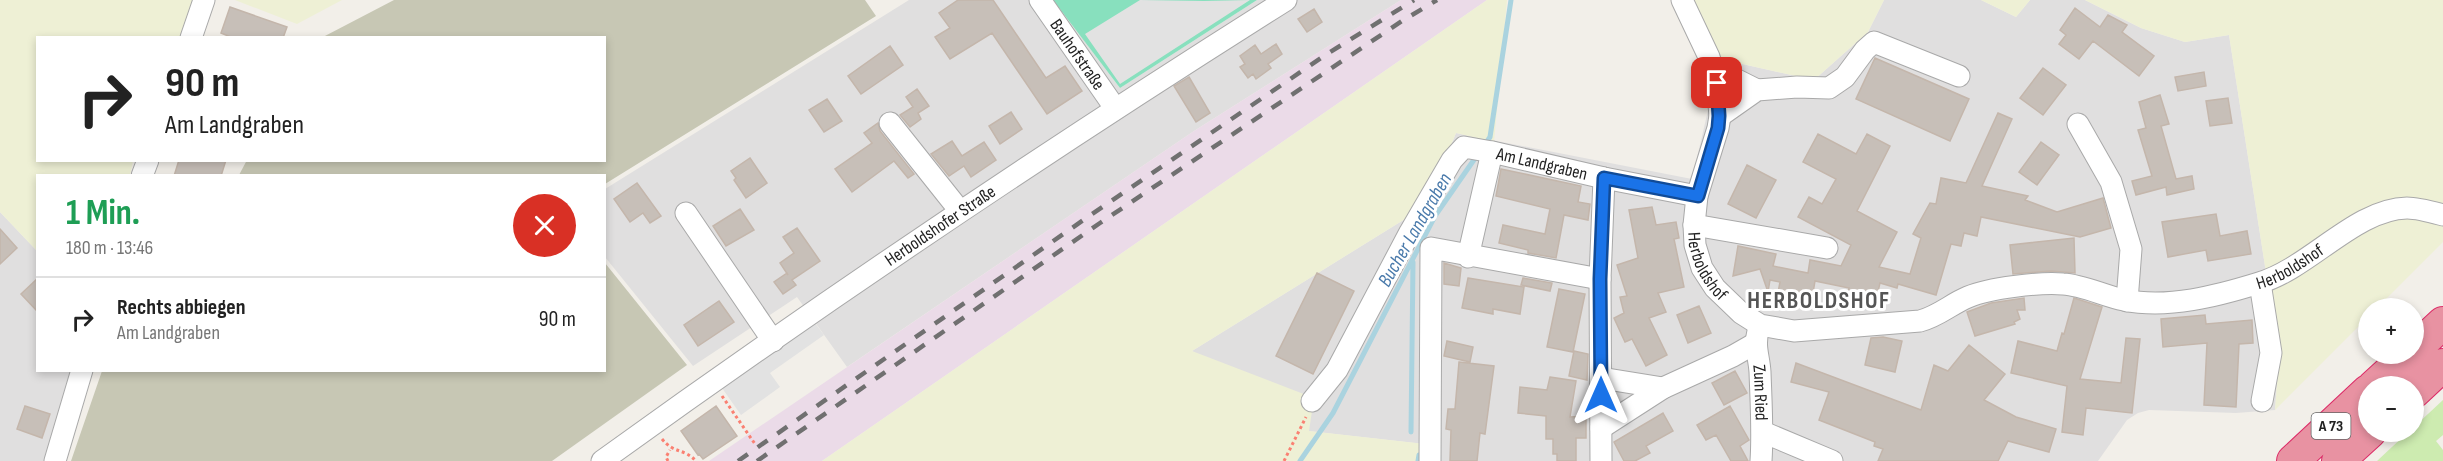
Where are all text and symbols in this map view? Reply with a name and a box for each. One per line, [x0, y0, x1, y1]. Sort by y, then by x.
street label: Bauhofstraße [1046, 15, 1110, 94]
pin [1691, 57, 1742, 108]
text: 90 m [165, 58, 239, 109]
icon: right [66, 60, 144, 138]
icon: arrive [1700, 66, 1733, 99]
text: Am Landgraben [165, 109, 304, 141]
street label: Am Landgraben [1493, 143, 1590, 184]
water label: Bucher Landgraben [1373, 169, 1457, 291]
street label: Herboldshofer Straße [881, 181, 999, 270]
text: 1 Min. [66, 192, 140, 235]
button: close [513, 194, 576, 257]
street label: Herboldshof [1684, 231, 1732, 305]
text: 180 m · 13:46 [66, 236, 153, 260]
street label: Herboldshof [2254, 239, 2328, 294]
district label: HERBOLDSHOF [1747, 286, 1891, 315]
text: Rechts abbiegen [117, 294, 246, 321]
map controls [2358, 298, 2424, 442]
button: + [2358, 298, 2424, 364]
icon: right [66, 303, 99, 336]
text: 90 m [539, 306, 576, 333]
text: Am Landgraben [117, 321, 220, 345]
position arrow [1569, 363, 1633, 427]
street label: Zum Ried [1749, 364, 1772, 421]
button: − [2358, 376, 2424, 442]
road number: A 73 [2312, 413, 2350, 439]

